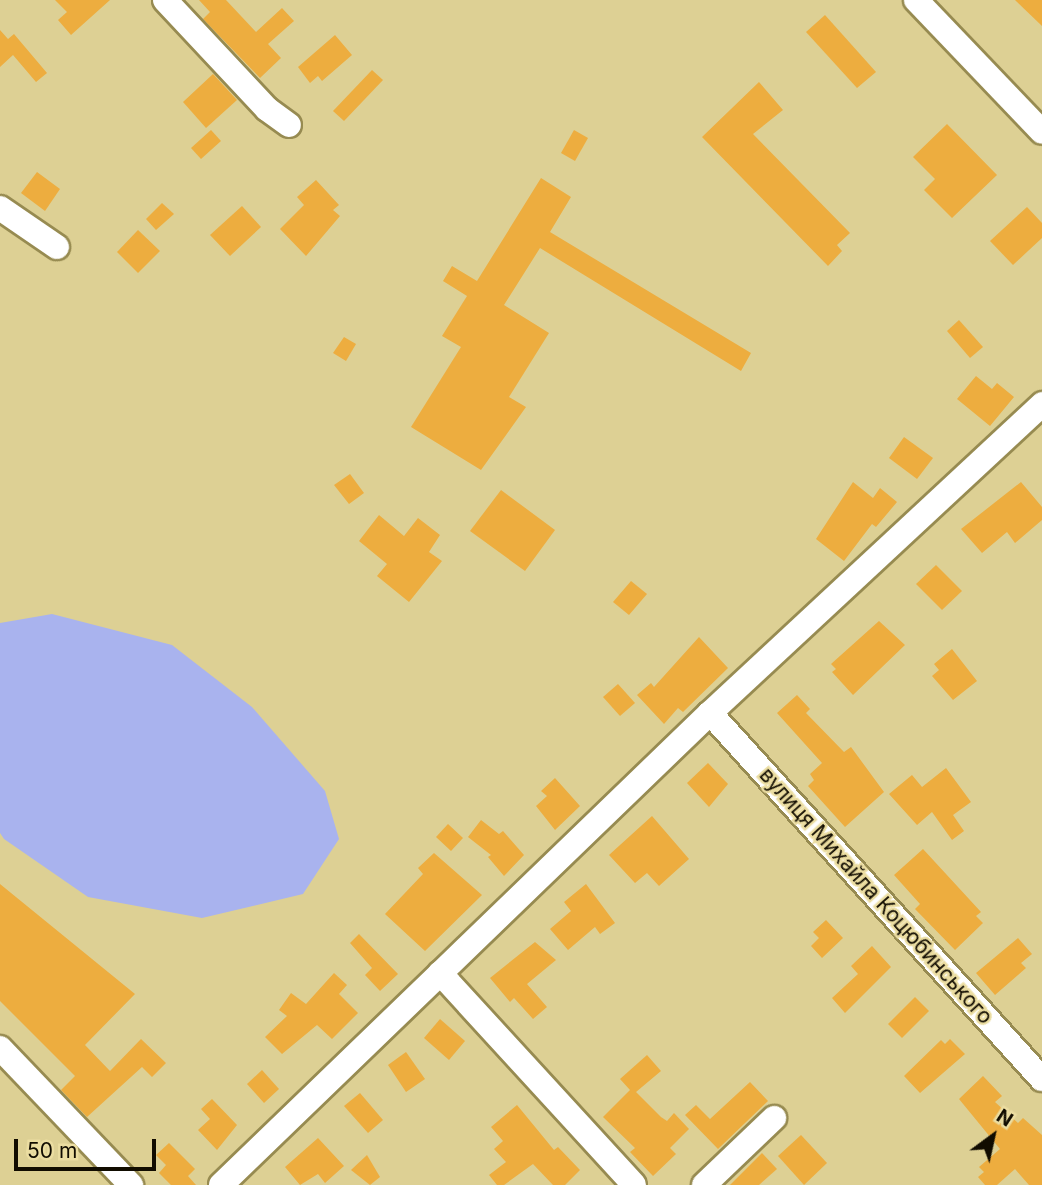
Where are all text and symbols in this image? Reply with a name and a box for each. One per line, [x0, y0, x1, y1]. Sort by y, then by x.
street label: вулиця Михайла Коцюбинського [754, 763, 998, 1029]
north arrow [958, 1101, 1028, 1171]
text: N [992, 1104, 1017, 1132]
scale bar [18, 1126, 159, 1170]
text: 50 m [27, 1138, 77, 1163]

